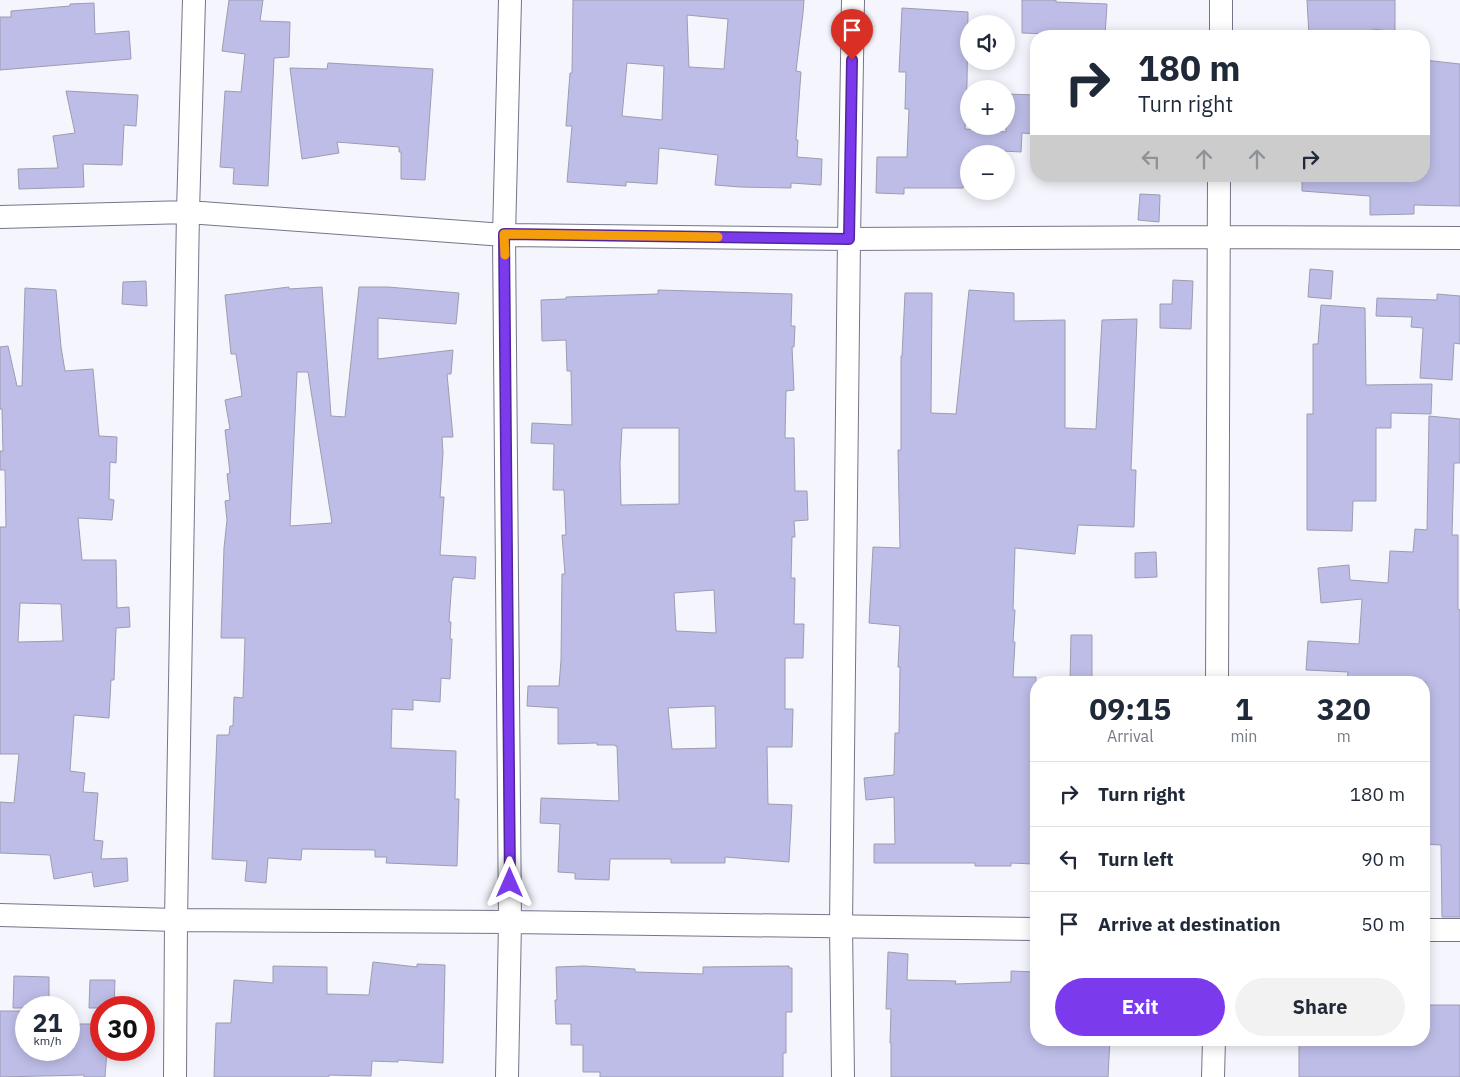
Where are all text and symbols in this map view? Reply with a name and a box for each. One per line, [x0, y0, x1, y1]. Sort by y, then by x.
pin [831, 9, 873, 60]
map controls [960, 15, 1015, 200]
button: sound [960, 15, 1015, 70]
icon: arrive [838, 16, 866, 44]
text: 180 m [1138, 45, 1241, 91]
icon: right [1055, 50, 1120, 115]
button: + [960, 80, 1015, 135]
text: Turn right [1138, 89, 1233, 118]
button: − [960, 145, 1015, 200]
icon: left [1137, 145, 1165, 173]
icon: ahead [1190, 145, 1218, 173]
icon: ahead [1243, 145, 1271, 173]
icon: right [1296, 145, 1324, 173]
text: 09:15 [1089, 689, 1171, 728]
text: 1 [1235, 689, 1253, 728]
text: 320 [1317, 689, 1371, 728]
text: Arrival [1107, 726, 1154, 746]
text: min [1230, 726, 1257, 746]
text: m [1337, 726, 1351, 746]
icon: right [1055, 780, 1083, 808]
text: Turn right [1098, 782, 1185, 806]
text: 180 m [1350, 782, 1405, 806]
icon: left [1055, 845, 1083, 873]
text: Turn left [1098, 847, 1174, 871]
text: 90 m [1361, 847, 1405, 871]
position arrow [483, 856, 535, 908]
icon: arrive [1055, 910, 1083, 938]
text: Arrive at destination [1098, 912, 1281, 936]
text: 50 m [1361, 912, 1405, 936]
button: Exit [1055, 978, 1225, 1036]
button: Share [1235, 978, 1405, 1036]
speed limit sign: 30 [90, 996, 155, 1061]
text: 21 [32, 1006, 63, 1039]
text: km/h [33, 1033, 62, 1048]

